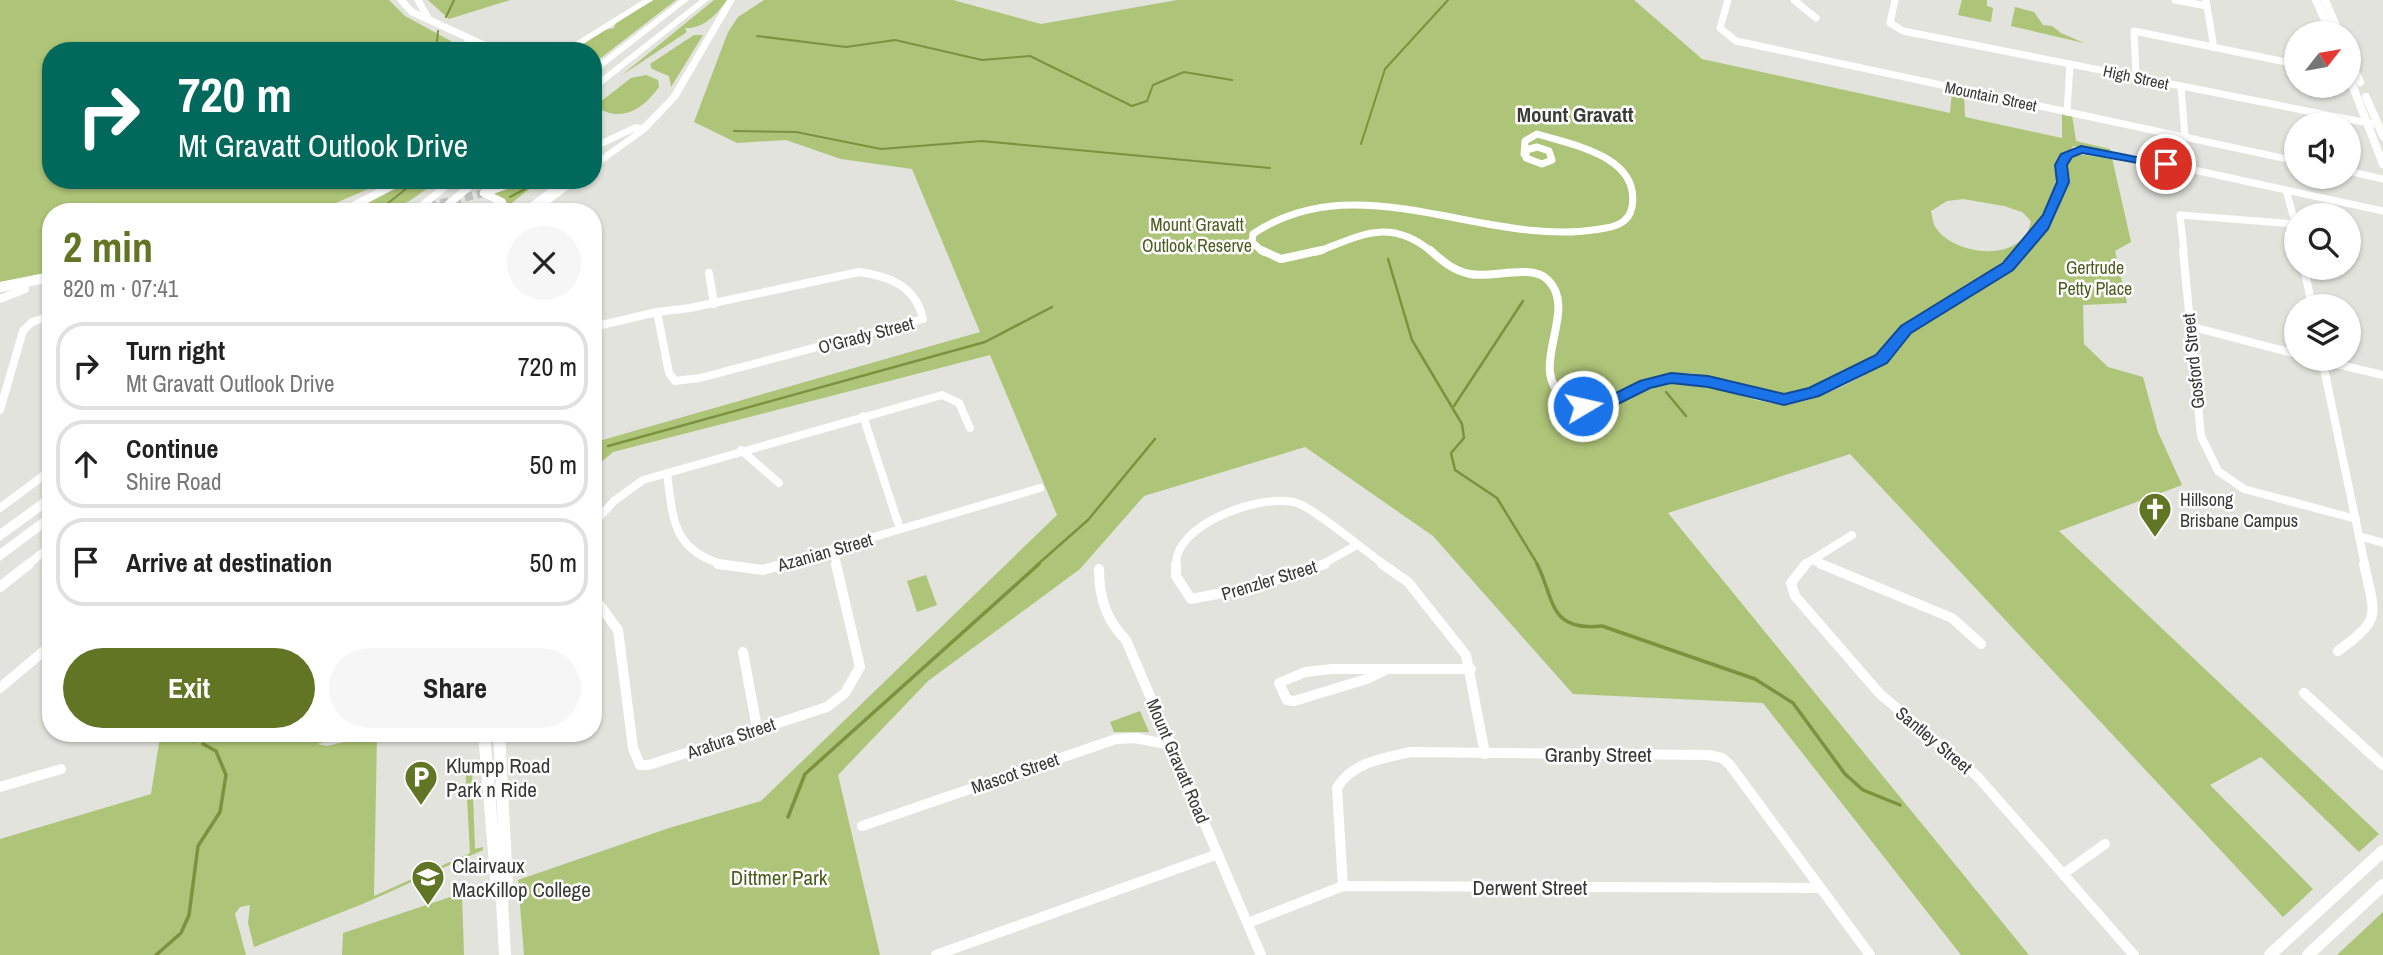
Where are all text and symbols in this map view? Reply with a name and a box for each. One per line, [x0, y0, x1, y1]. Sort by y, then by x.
north arrow [2284, 21, 2361, 98]
map controls [2284, 21, 2361, 371]
street label: High Street [2101, 59, 2171, 95]
text: 720 m [178, 61, 292, 127]
icon: right [63, 70, 154, 161]
street label: Mountain Street [1943, 76, 2039, 117]
district label: Mount Gravatt [1517, 100, 1634, 129]
button: sound [2284, 112, 2361, 189]
text: Mt Gravatt Outlook Drive [178, 124, 468, 167]
pin [2136, 134, 2196, 194]
icon: arrive [2147, 145, 2185, 183]
button: search [2284, 203, 2361, 280]
park label: Mount Gravatt Outlook Reserve [1142, 212, 1252, 258]
text: 2 min [63, 219, 153, 275]
button: close [507, 226, 581, 300]
park label: Gertrude Petty Place [2058, 255, 2132, 301]
text: 820 m · 07:41 [63, 273, 178, 304]
button: layers [2284, 294, 2361, 371]
street label: O'Grady Street [815, 310, 917, 360]
street label: Gosford Street [2176, 312, 2210, 410]
text: Turn right [126, 333, 225, 368]
icon: right [67, 347, 105, 385]
text: 720 m [518, 349, 577, 384]
text: Mt Gravatt Outlook Drive [126, 368, 335, 399]
position arrow [1546, 369, 1620, 443]
text: Continue [126, 431, 218, 466]
icon: ahead [67, 445, 105, 483]
text: 50 m [530, 447, 577, 482]
text: Shire Road [126, 466, 221, 497]
place label: Hillsong Brisbane Campus [2180, 487, 2298, 533]
church icon: Hillsong Brisbane Campus [2136, 490, 2174, 539]
street label: Azanian Street [774, 527, 875, 578]
icon: arrive [67, 543, 105, 581]
text: Arrive at destination [126, 545, 332, 580]
text: 50 m [530, 545, 577, 580]
street label: Prenzler Street [1218, 554, 1320, 606]
button: Exit [63, 648, 315, 728]
button: Share [329, 648, 581, 728]
street label: Mount Gravatt Road [1141, 695, 1215, 827]
street label: Santley Street [1890, 701, 1978, 779]
street label: Arafura Street [683, 711, 779, 765]
street label: Granby Street [1544, 740, 1652, 769]
street label: Mascot Street [968, 746, 1062, 800]
place label: Klumpp Road Park n Ride [446, 751, 550, 804]
parking icon: Klumpp Road Park n Ride [402, 758, 440, 807]
place label: Clairvaux MacKillop College [452, 851, 591, 904]
school or university icon: Clairvaux MacKillop College [409, 858, 447, 907]
park label: Dittmer Park [731, 863, 828, 892]
street label: Derwent Street [1473, 873, 1588, 902]

